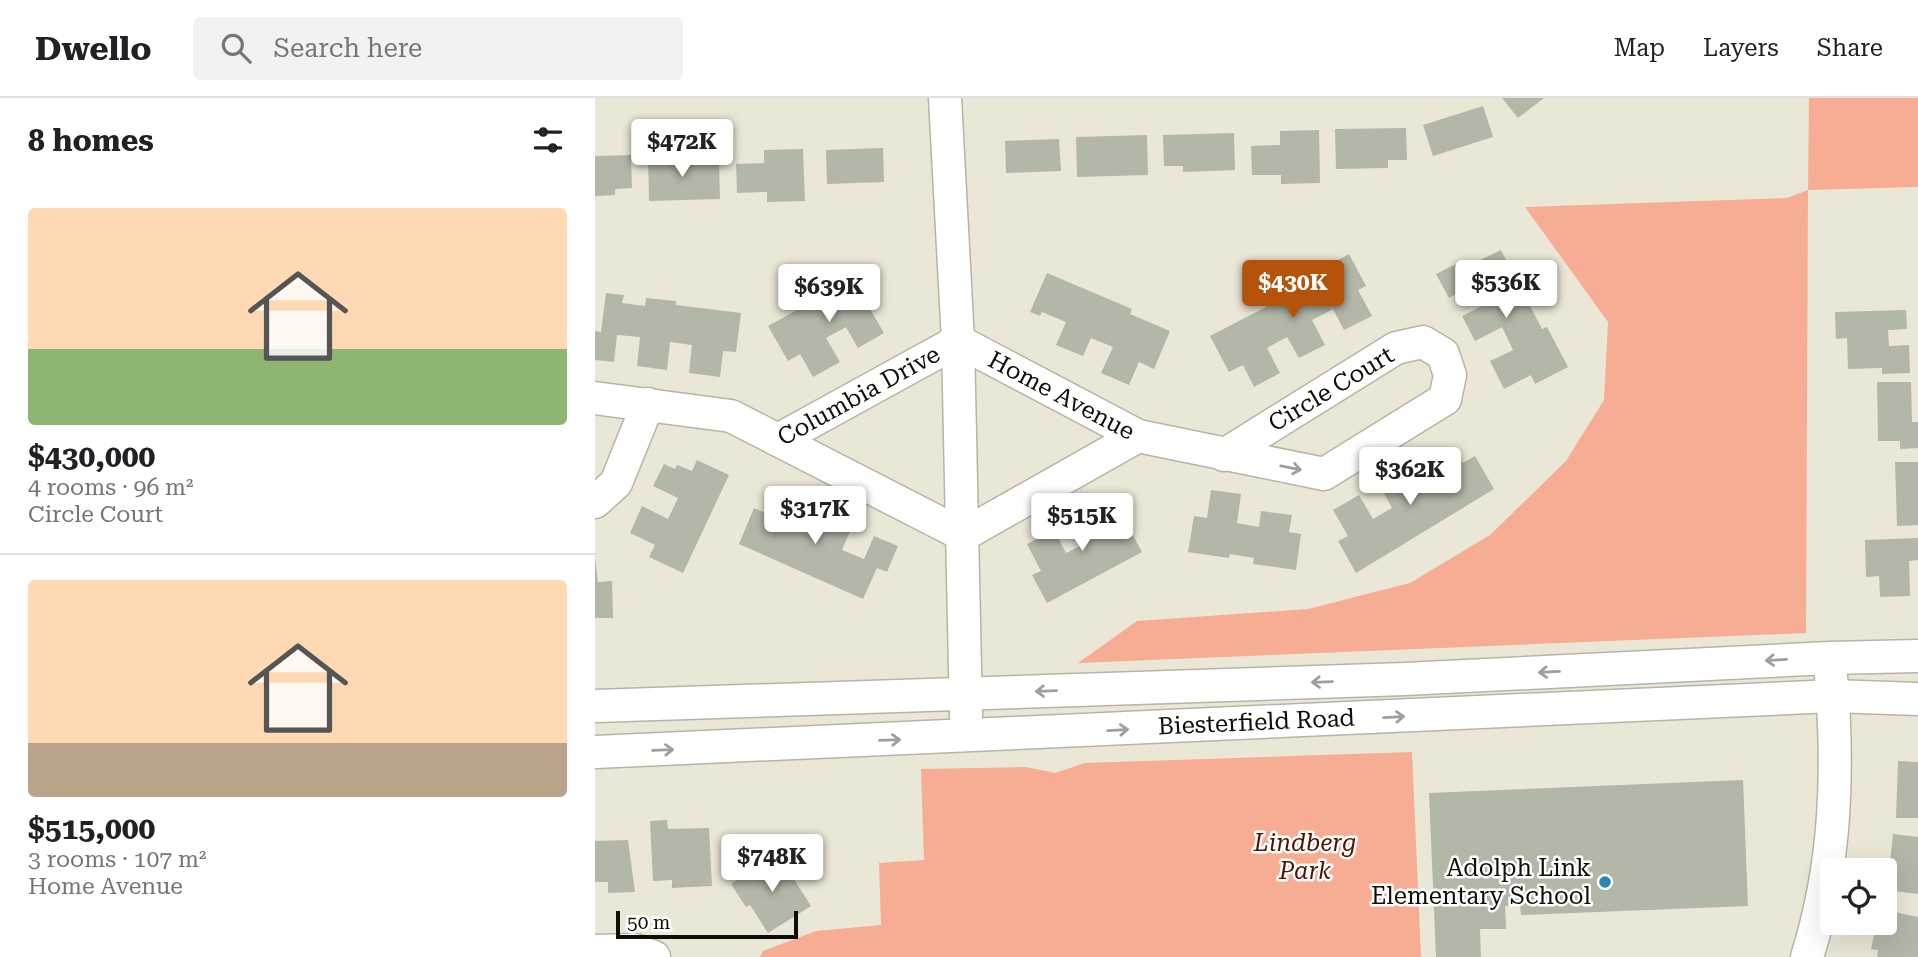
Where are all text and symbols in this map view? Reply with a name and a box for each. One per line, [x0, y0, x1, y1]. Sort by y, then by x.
search box [193, 17, 683, 80]
text: Dwello [35, 29, 151, 68]
icon: search [217, 29, 255, 67]
text: Search here [273, 33, 422, 63]
text: Map [1614, 34, 1665, 62]
text: Layers [1703, 34, 1779, 62]
text: Share [1817, 34, 1883, 62]
pin: $472K [633, 120, 731, 179]
icon: filters [529, 121, 567, 159]
text: 8 homes [28, 123, 154, 158]
text: $472K [647, 128, 717, 155]
icon: home [235, 253, 361, 379]
pin: $430K [1244, 260, 1342, 320]
pin: $536K [1457, 260, 1555, 320]
pin: $639K [780, 264, 878, 324]
text: $430K [1258, 269, 1328, 296]
text: $536K [1471, 269, 1541, 296]
text: $639K [794, 273, 864, 300]
street label: Columbia Drive [773, 340, 945, 452]
street label: Circle Court [1263, 341, 1399, 437]
street label: Home Avenue [983, 345, 1140, 446]
text: $430,000 [28, 439, 155, 474]
pin: $362K [1361, 448, 1459, 507]
text: $362K [1375, 456, 1445, 483]
one-way arrow [1279, 461, 1302, 475]
text: 4 rooms · 96 m² [28, 474, 194, 501]
pin: $317K [766, 486, 864, 546]
pin: $515K [1033, 494, 1131, 553]
text: $317K [780, 495, 850, 522]
text: Circle Court [28, 501, 163, 528]
text: $515K [1047, 502, 1117, 529]
icon: home [235, 625, 361, 751]
one-way arrow [1765, 654, 1788, 667]
one-way arrow [1538, 666, 1561, 679]
one-way arrow [1311, 676, 1334, 689]
one-way arrow [1034, 685, 1057, 698]
street label: Biesterfield Road [1157, 704, 1355, 741]
one-way arrow [1382, 710, 1405, 723]
one-way arrow [1106, 723, 1129, 736]
one-way arrow [879, 734, 902, 747]
one-way arrow [651, 743, 674, 756]
text: $515,000 [28, 811, 155, 846]
park label: Lindberg Park [1253, 829, 1356, 885]
pin: $748K [723, 834, 821, 894]
text: $748K [737, 843, 807, 870]
text: 3 rooms · 107 m² [28, 846, 206, 873]
place label: Adolph Link Elementary School [1371, 854, 1591, 910]
map controls [1820, 858, 1897, 935]
button: locate [1820, 858, 1897, 935]
text: Home Avenue [28, 873, 183, 900]
marker: Adolph Link Elementary School [1597, 874, 1613, 890]
scale bar [616, 908, 798, 940]
text: 50 m [627, 911, 670, 934]

